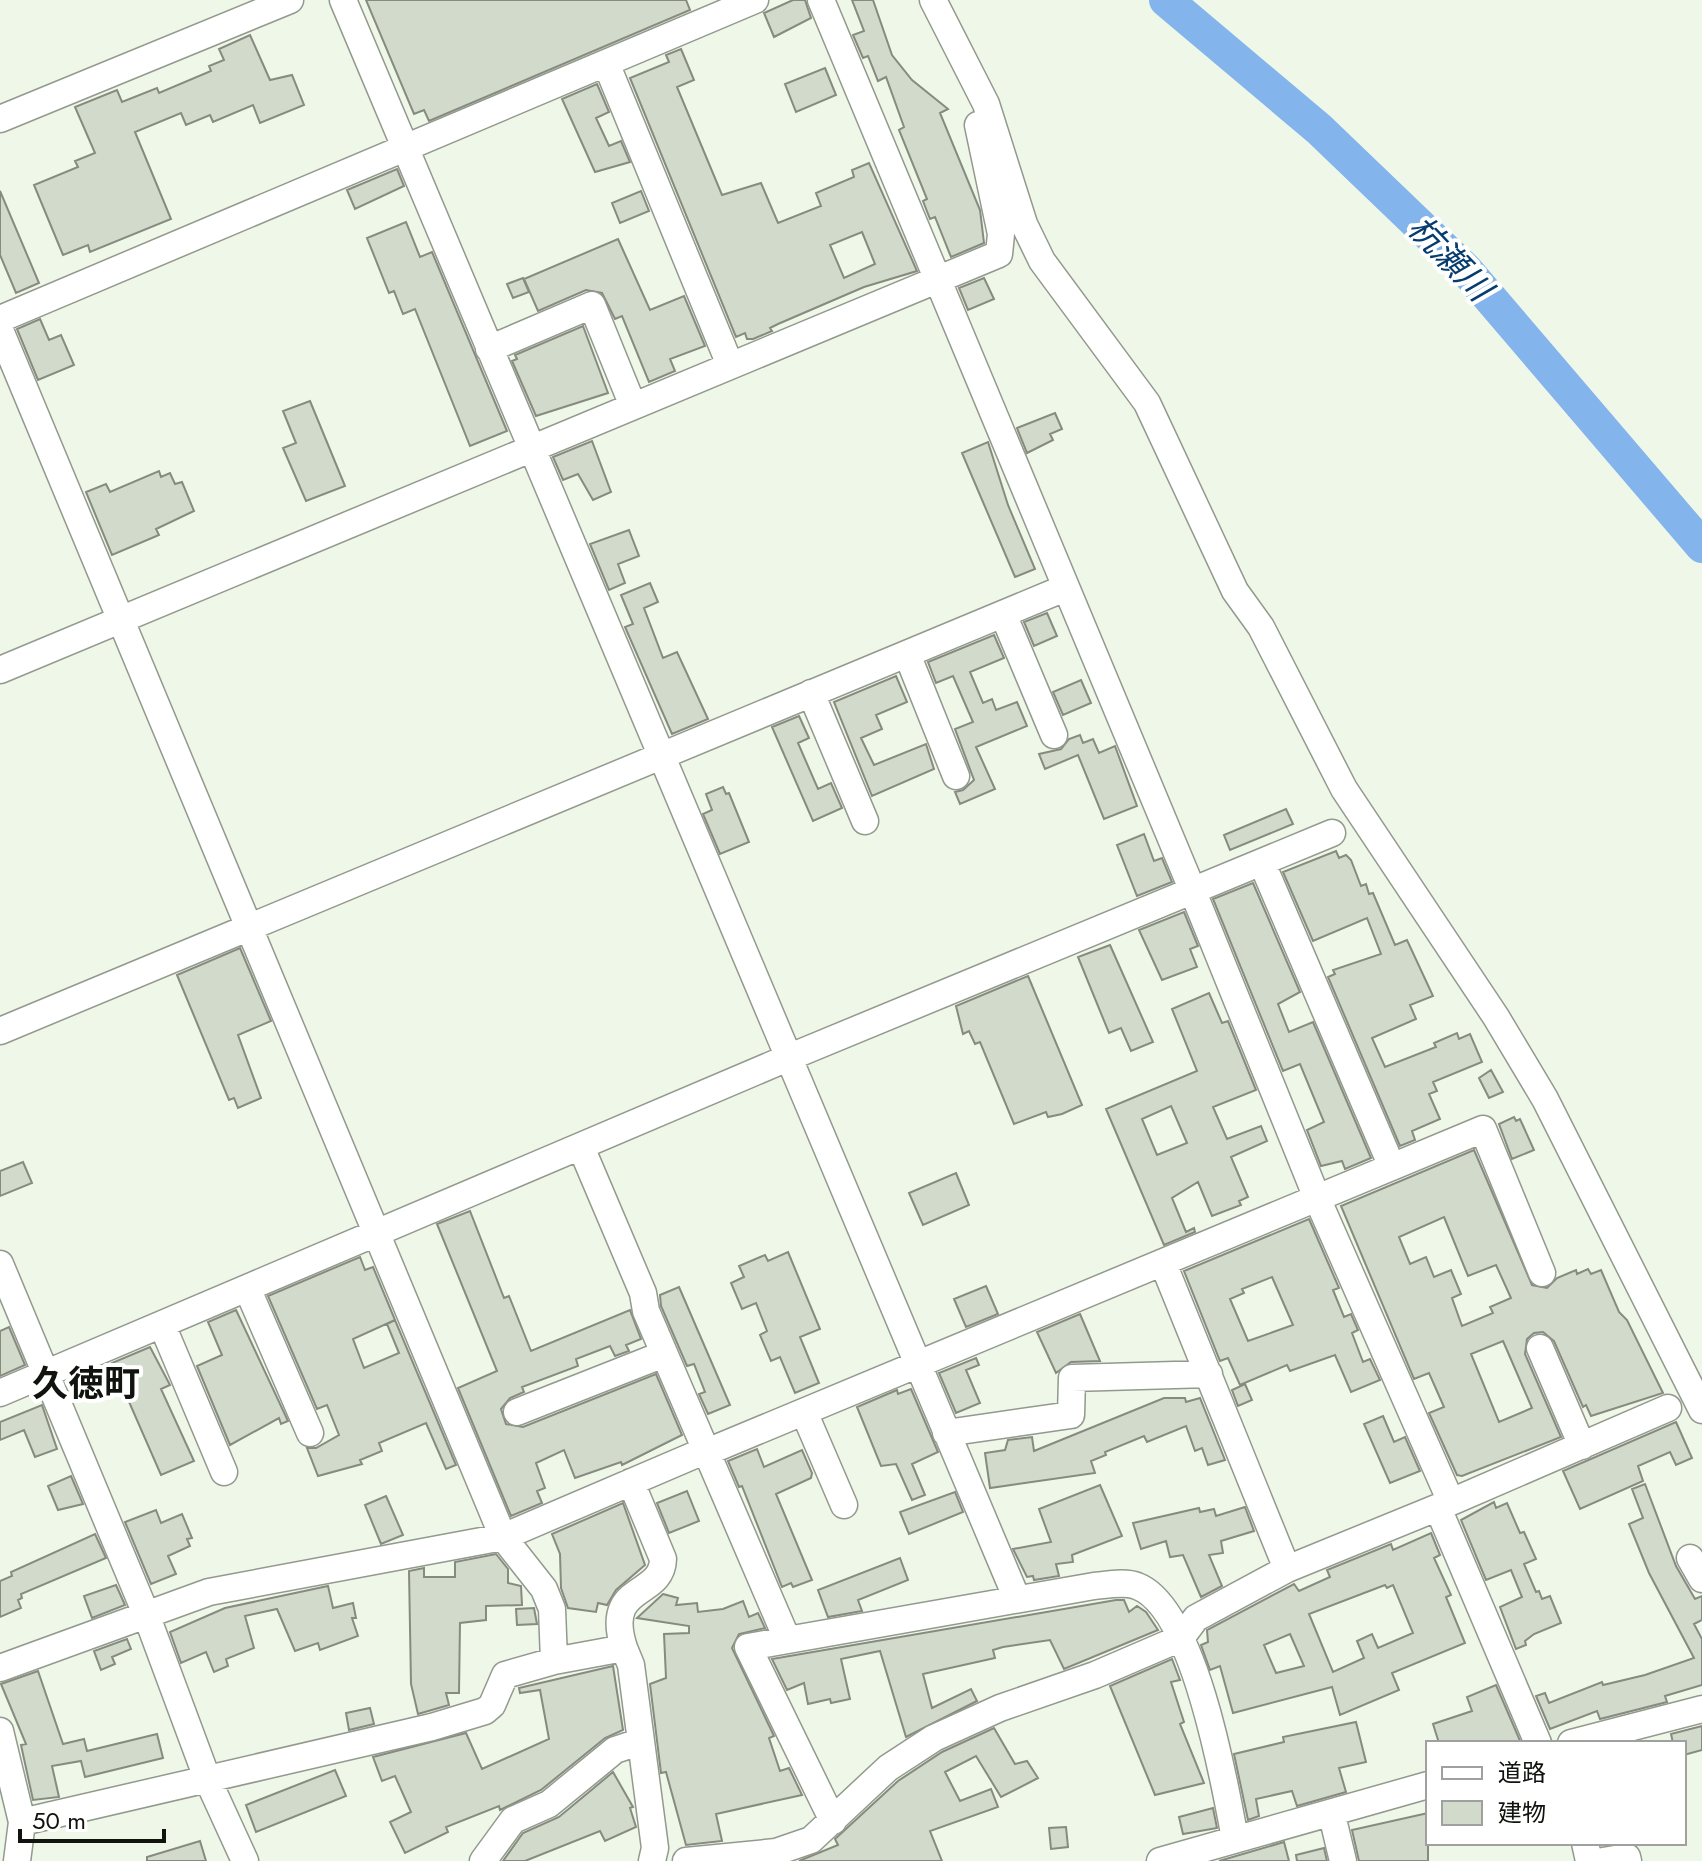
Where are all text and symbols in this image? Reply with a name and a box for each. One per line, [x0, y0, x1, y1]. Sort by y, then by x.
water label: 杭瀬川 [1397, 205, 1505, 314]
district label: 久徳町 [32, 1357, 140, 1409]
legend [1426, 1741, 1686, 1845]
text: 道路 [1498, 1755, 1546, 1790]
scale bar [20, 1793, 164, 1843]
text: 建物 [1498, 1795, 1546, 1830]
text: 50 m [32, 1803, 86, 1838]

